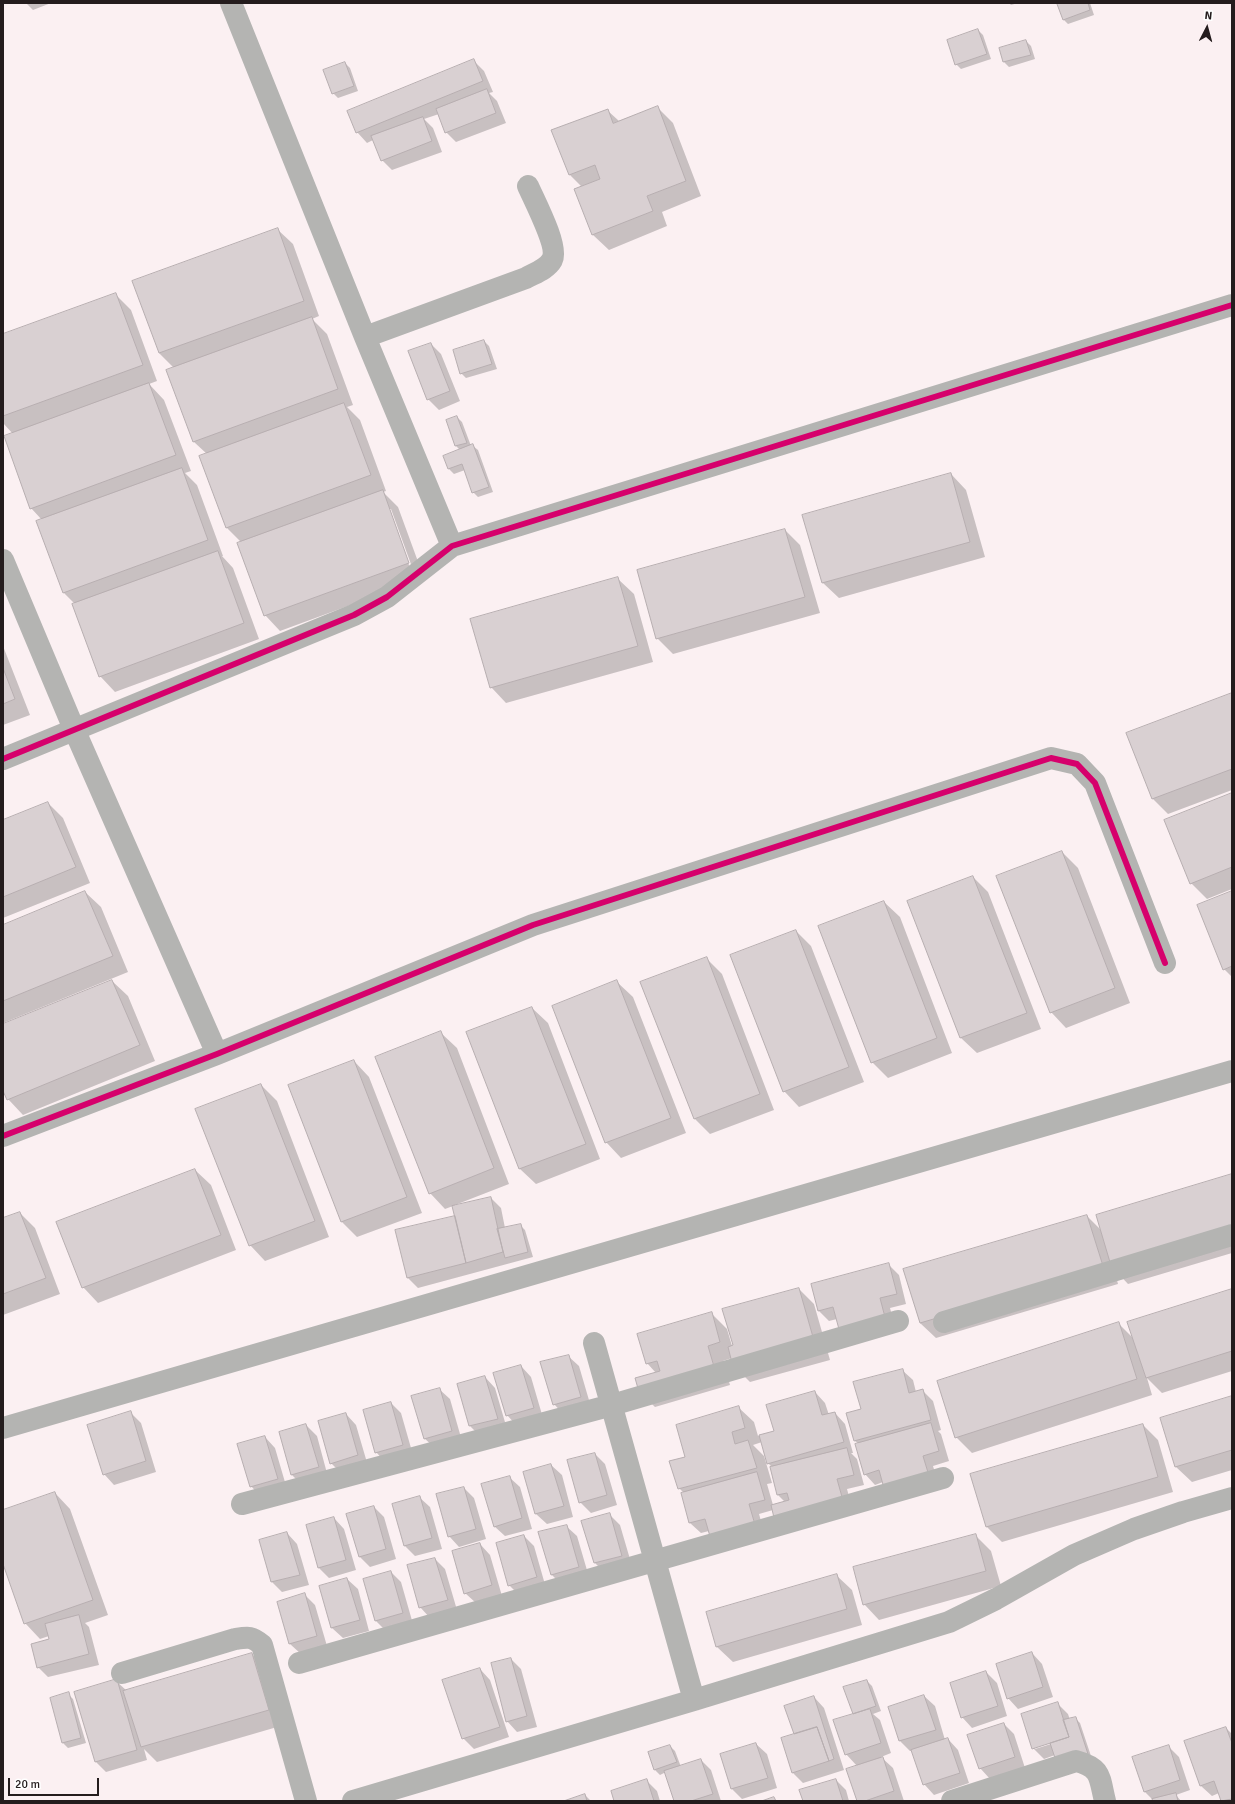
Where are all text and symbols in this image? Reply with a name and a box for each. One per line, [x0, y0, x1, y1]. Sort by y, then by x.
north arrow [1187, 8, 1227, 48]
text: N [1204, 9, 1213, 22]
scale bar [10, 1770, 101, 1796]
text: 20 m [15, 1777, 40, 1792]

